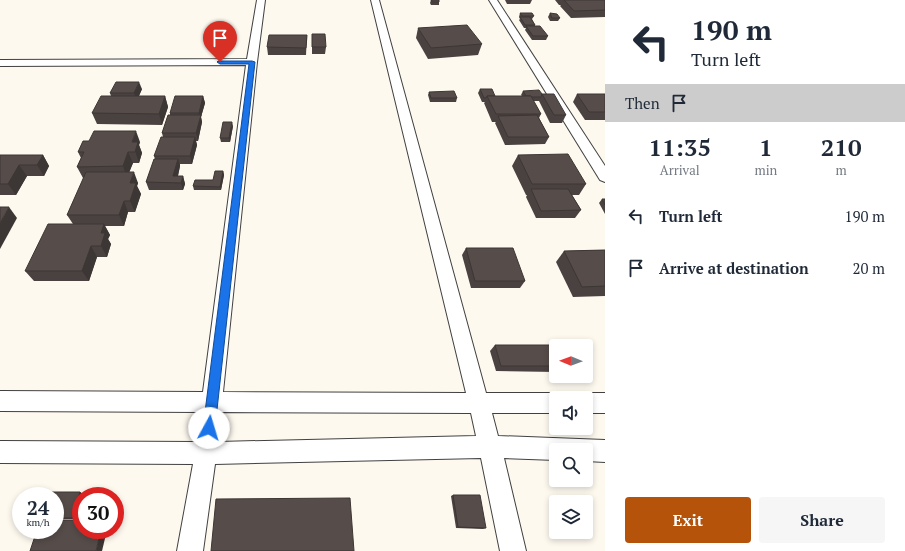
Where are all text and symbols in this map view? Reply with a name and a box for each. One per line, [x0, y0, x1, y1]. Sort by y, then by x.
text: 190 m [691, 11, 772, 48]
icon: left [625, 16, 677, 68]
pin [203, 21, 237, 62]
icon: arrive [209, 27, 231, 49]
text: Turn left [691, 47, 761, 71]
icon: arrive [668, 92, 690, 114]
text: Then [625, 93, 660, 113]
text: 11:35 [648, 131, 711, 163]
text: 1 [759, 131, 773, 163]
text: 210 [821, 131, 861, 163]
text: Arrival [660, 161, 700, 179]
text: min [754, 161, 777, 179]
text: m [836, 161, 847, 179]
icon: left [625, 205, 647, 227]
text: Turn left [659, 206, 723, 226]
text: 190 m [844, 206, 885, 226]
icon: arrive [625, 257, 647, 279]
text: Arrive at destination [659, 258, 809, 278]
text: 20 m [852, 258, 885, 278]
north arrow [549, 339, 593, 383]
map controls [549, 339, 593, 539]
button: sound [549, 391, 593, 435]
position arrow [188, 407, 230, 449]
button: search [549, 443, 593, 487]
speed limit sign: 30 [72, 487, 124, 539]
text: 24 [27, 494, 49, 521]
button: layers [549, 495, 593, 539]
button: Exit [625, 497, 751, 543]
button: Share [759, 497, 885, 543]
text: km/h [26, 516, 50, 529]

